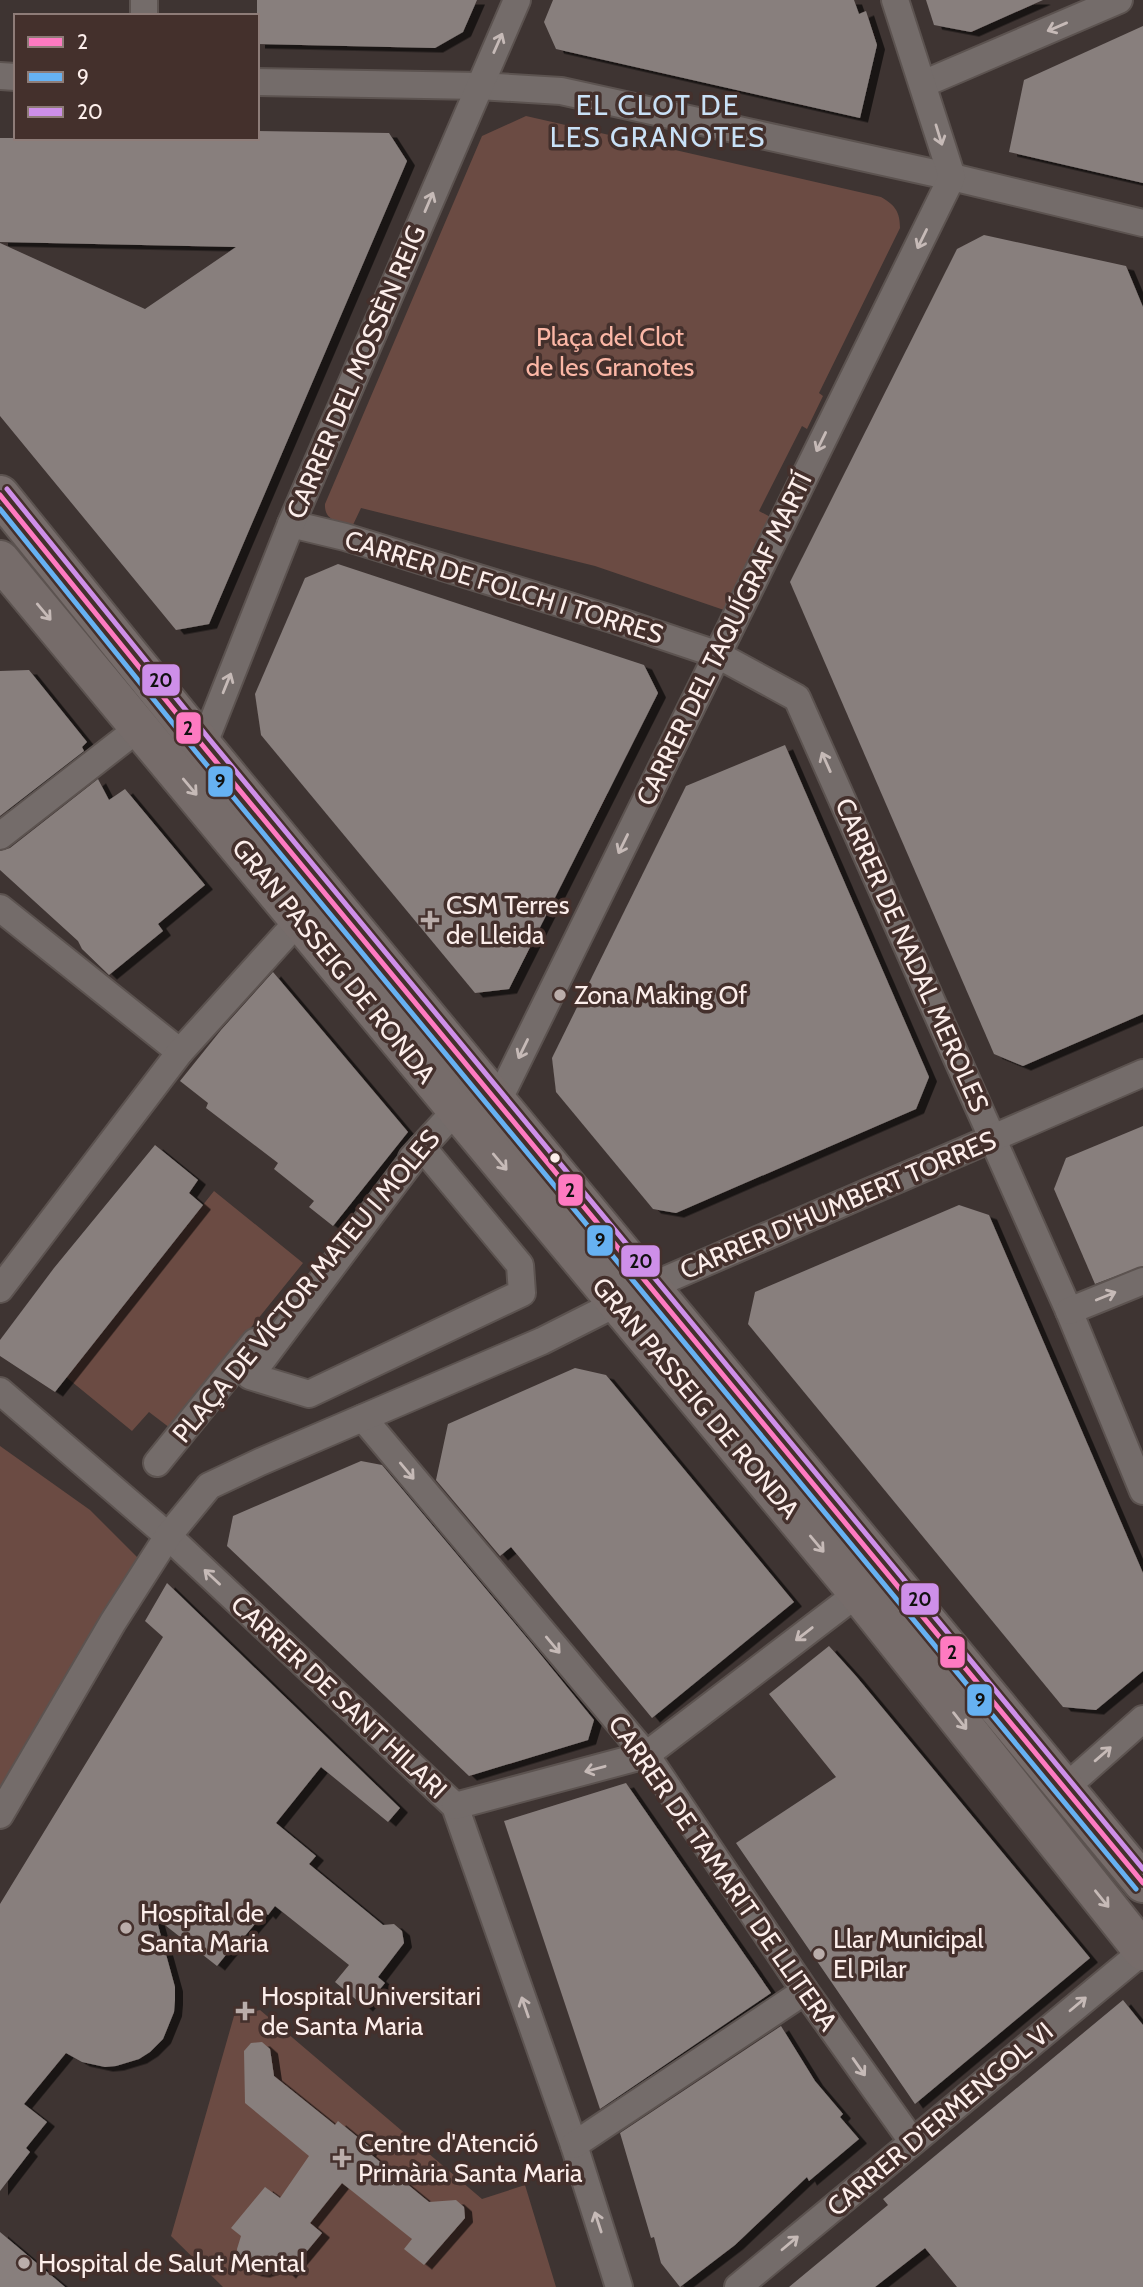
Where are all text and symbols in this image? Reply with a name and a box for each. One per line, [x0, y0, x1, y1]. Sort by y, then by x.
legend [14, 14, 259, 140]
one-way arrow [1046, 21, 1068, 34]
text: 2 [77, 29, 88, 54]
one-way arrow [492, 33, 505, 54]
text: 9 [77, 64, 89, 89]
district label: EL CLOT DE LES GRANOTES [550, 88, 766, 154]
text: 20 [77, 99, 103, 124]
one-way arrow [933, 124, 946, 146]
one-way arrow [423, 192, 436, 213]
street label: CARRER DEL MOSSÈN REIG [280, 220, 432, 524]
one-way arrow [915, 228, 929, 249]
park label: Plaça del Clot de les Granotes [526, 321, 695, 383]
one-way arrow [814, 431, 828, 452]
street label: CARRER DEL TAQUÍGRAF MARTÍ [629, 467, 819, 811]
street label: CARRER DE FOLCH I TORRES [341, 523, 667, 651]
one-way arrow [36, 603, 52, 621]
line badge: 20 [141, 663, 181, 697]
text: 20 [149, 669, 173, 692]
one-way arrow [222, 672, 235, 694]
line badge: 2 [175, 711, 202, 745]
text: 2 [183, 717, 193, 740]
one-way arrow [819, 752, 832, 773]
line badge: 9 [207, 765, 234, 798]
text: 9 [215, 770, 225, 793]
one-way arrow [182, 777, 198, 795]
street label: CARRER DE NADAL MEROLES [828, 793, 996, 1117]
street label: GRAN PASSEIG DE RONDA [225, 832, 443, 1090]
one-way arrow [616, 833, 629, 854]
place label: CSM Terres de Lleida [446, 889, 570, 951]
marker: CSM Terres de Lleida [420, 910, 440, 930]
place label: Zona Making Of [574, 979, 748, 1011]
marker: Zona Making Of [552, 987, 568, 1003]
one-way arrow [516, 1038, 530, 1059]
street label: PLAÇA DE VÍCTOR MATEU I MOLES [166, 1123, 446, 1449]
street label: CARRER D'HUMBERT TORRES [675, 1124, 1001, 1286]
unlabelled marker [548, 1151, 562, 1165]
one-way arrow [491, 1153, 507, 1171]
line badge: 2 [557, 1173, 584, 1207]
text: 2 [565, 1179, 575, 1202]
line badge: 9 [586, 1224, 614, 1257]
text: 9 [595, 1229, 605, 1252]
line badge: 20 [620, 1244, 661, 1278]
text: 20 [629, 1250, 653, 1273]
street label: GRAN PASSEIG DE RONDA [586, 1271, 806, 1525]
one-way arrow [1095, 1289, 1116, 1302]
one-way arrow [399, 1461, 415, 1479]
one-way arrow [809, 1534, 825, 1552]
one-way arrow [204, 1569, 221, 1586]
line badge: 20 [900, 1582, 940, 1616]
street label: CARRER DE SANT HILARI [224, 1588, 454, 1806]
text: 20 [908, 1588, 932, 1611]
one-way arrow [795, 1627, 813, 1642]
line badge: 2 [939, 1635, 966, 1669]
one-way arrow [545, 1636, 561, 1654]
text: 2 [947, 1641, 957, 1664]
line badge: 9 [966, 1683, 993, 1717]
text: 9 [975, 1689, 985, 1712]
street label: CARRER DE TAMARIT DE LLITERA [602, 1709, 844, 2037]
one-way arrow [952, 1712, 967, 1730]
one-way arrow [1094, 1746, 1112, 1762]
one-way arrow [584, 1763, 606, 1776]
one-way arrow [1094, 1890, 1109, 1908]
place label: Hospital de Santa Maria [140, 1897, 269, 1959]
marker: Hospital de Santa Maria [118, 1920, 134, 1936]
place label: Llar Municipal El Pilar [833, 1923, 984, 1985]
marker: Llar Municipal El Pilar [811, 1946, 827, 1962]
place label: Hospital Universitari de Santa Maria [261, 1980, 481, 2042]
one-way arrow [518, 1996, 530, 2018]
one-way arrow [1069, 1996, 1087, 2012]
marker: Hospital Universitari de Santa Maria [235, 2001, 255, 2021]
street label: CARRER D'ERMENGOL VI [820, 2015, 1060, 2223]
one-way arrow [852, 2057, 866, 2076]
place label: Centre d'Atenció Primària Santa Maria [358, 2127, 583, 2189]
marker: Centre d'Atenció Primària Santa Maria [332, 2148, 352, 2168]
one-way arrow [591, 2211, 604, 2233]
one-way arrow [781, 2235, 799, 2251]
place label: Hospital de Salut Mental [38, 2247, 306, 2279]
marker: Hospital de Salut Mental [16, 2255, 32, 2271]

